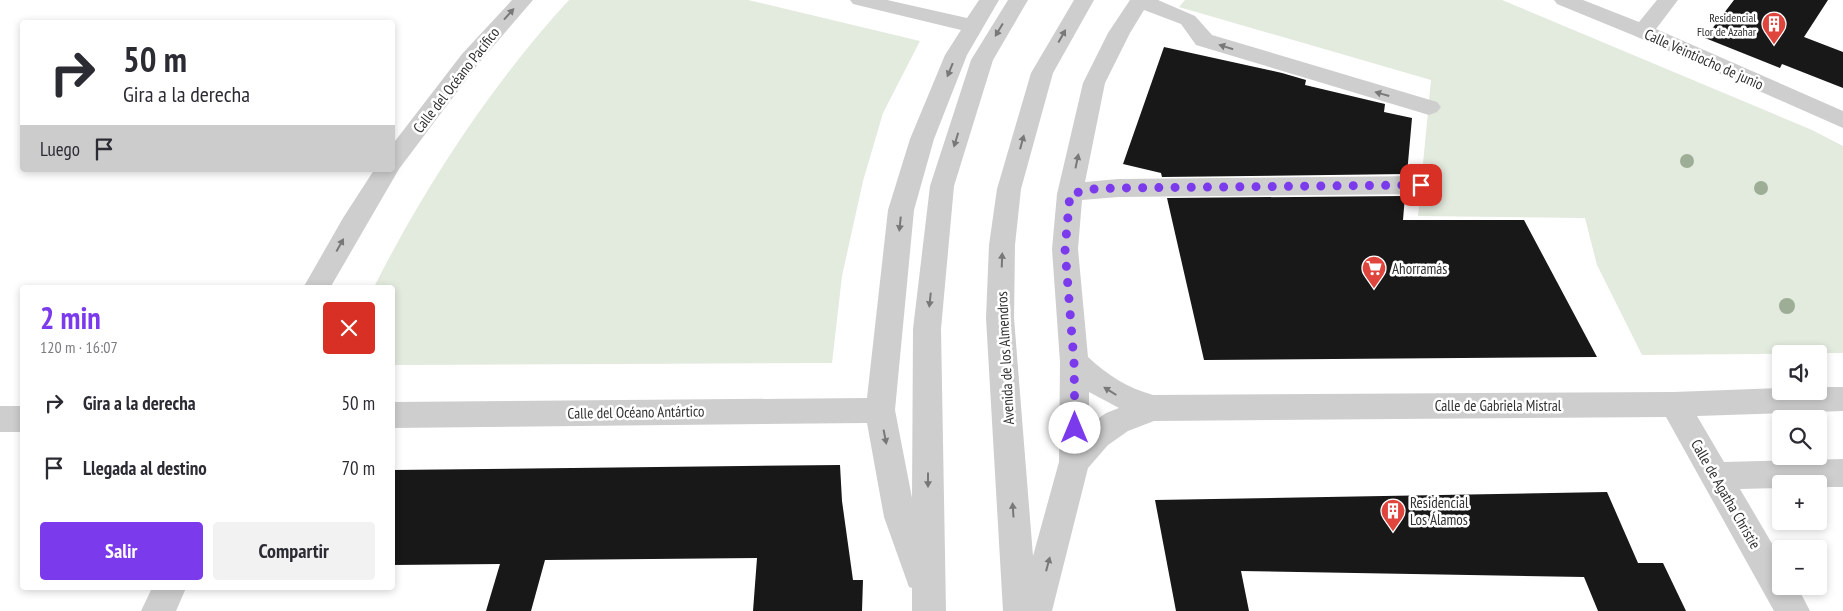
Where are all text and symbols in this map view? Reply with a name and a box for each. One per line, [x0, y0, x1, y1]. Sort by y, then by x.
one-way arrow [503, 9, 515, 21]
place label: Residencial Flor de Azahar [1697, 10, 1757, 39]
building icon: Residencial Flor de Azahar [1761, 11, 1787, 45]
street label: Calle del Océano Pacífico [409, 23, 503, 137]
one-way arrow [995, 23, 1004, 36]
street label: Calle Veintiocho de junio [1642, 24, 1766, 94]
one-way arrow [1058, 28, 1066, 43]
text: 50 m [123, 36, 187, 82]
icon: right [40, 40, 105, 105]
one-way arrow [1219, 42, 1234, 50]
one-way arrow [946, 62, 954, 77]
text: Gira a la derecha [123, 80, 250, 108]
one-way arrow [1374, 89, 1389, 97]
one-way arrow [952, 133, 960, 148]
icon: arrive [90, 135, 118, 163]
one-way arrow [1019, 135, 1027, 150]
text: Luego [40, 137, 80, 161]
one-way arrow [1073, 154, 1081, 169]
pin [1400, 164, 1442, 206]
icon: arrive [1407, 171, 1435, 199]
one-way arrow [896, 216, 904, 232]
one-way arrow [336, 237, 344, 252]
one-way arrow [998, 252, 1006, 268]
supermarket icon: Ahorramás [1361, 255, 1387, 289]
place label: Ahorramás [1392, 259, 1447, 278]
street label: Avenida de los Almendros [992, 291, 1018, 425]
one-way arrow [926, 292, 934, 308]
text: 2 min [40, 298, 101, 337]
button: close [323, 302, 375, 354]
text: 120 m · 16:07 [40, 337, 118, 357]
map controls [1772, 345, 1827, 595]
button: sound [1772, 345, 1827, 400]
one-way arrow [1104, 386, 1117, 396]
icon: right [40, 389, 68, 417]
text: Gira a la derecha [83, 391, 196, 415]
text: 50 m [342, 391, 375, 415]
street label: Calle de Gabriela Mistral [1435, 396, 1562, 415]
street label: Calle del Océano Antártico [567, 401, 705, 423]
position arrow [1048, 401, 1100, 453]
button: search [1772, 410, 1827, 465]
one-way arrow [881, 429, 889, 445]
street label: Calle de Agatha Christie [1687, 436, 1765, 552]
icon: arrive [40, 454, 68, 482]
text: Llegada al destino [83, 456, 207, 480]
text: 70 m [342, 456, 375, 480]
one-way arrow [924, 472, 932, 488]
button: + [1772, 475, 1827, 530]
place label: Residencial Los Álamos [1410, 493, 1469, 529]
building icon: Residencial Los Álamos [1380, 498, 1406, 532]
one-way arrow [1009, 502, 1017, 518]
button: Salir [40, 522, 203, 580]
button: Compartir [213, 522, 375, 580]
button: − [1772, 540, 1827, 595]
one-way arrow [1044, 556, 1052, 571]

